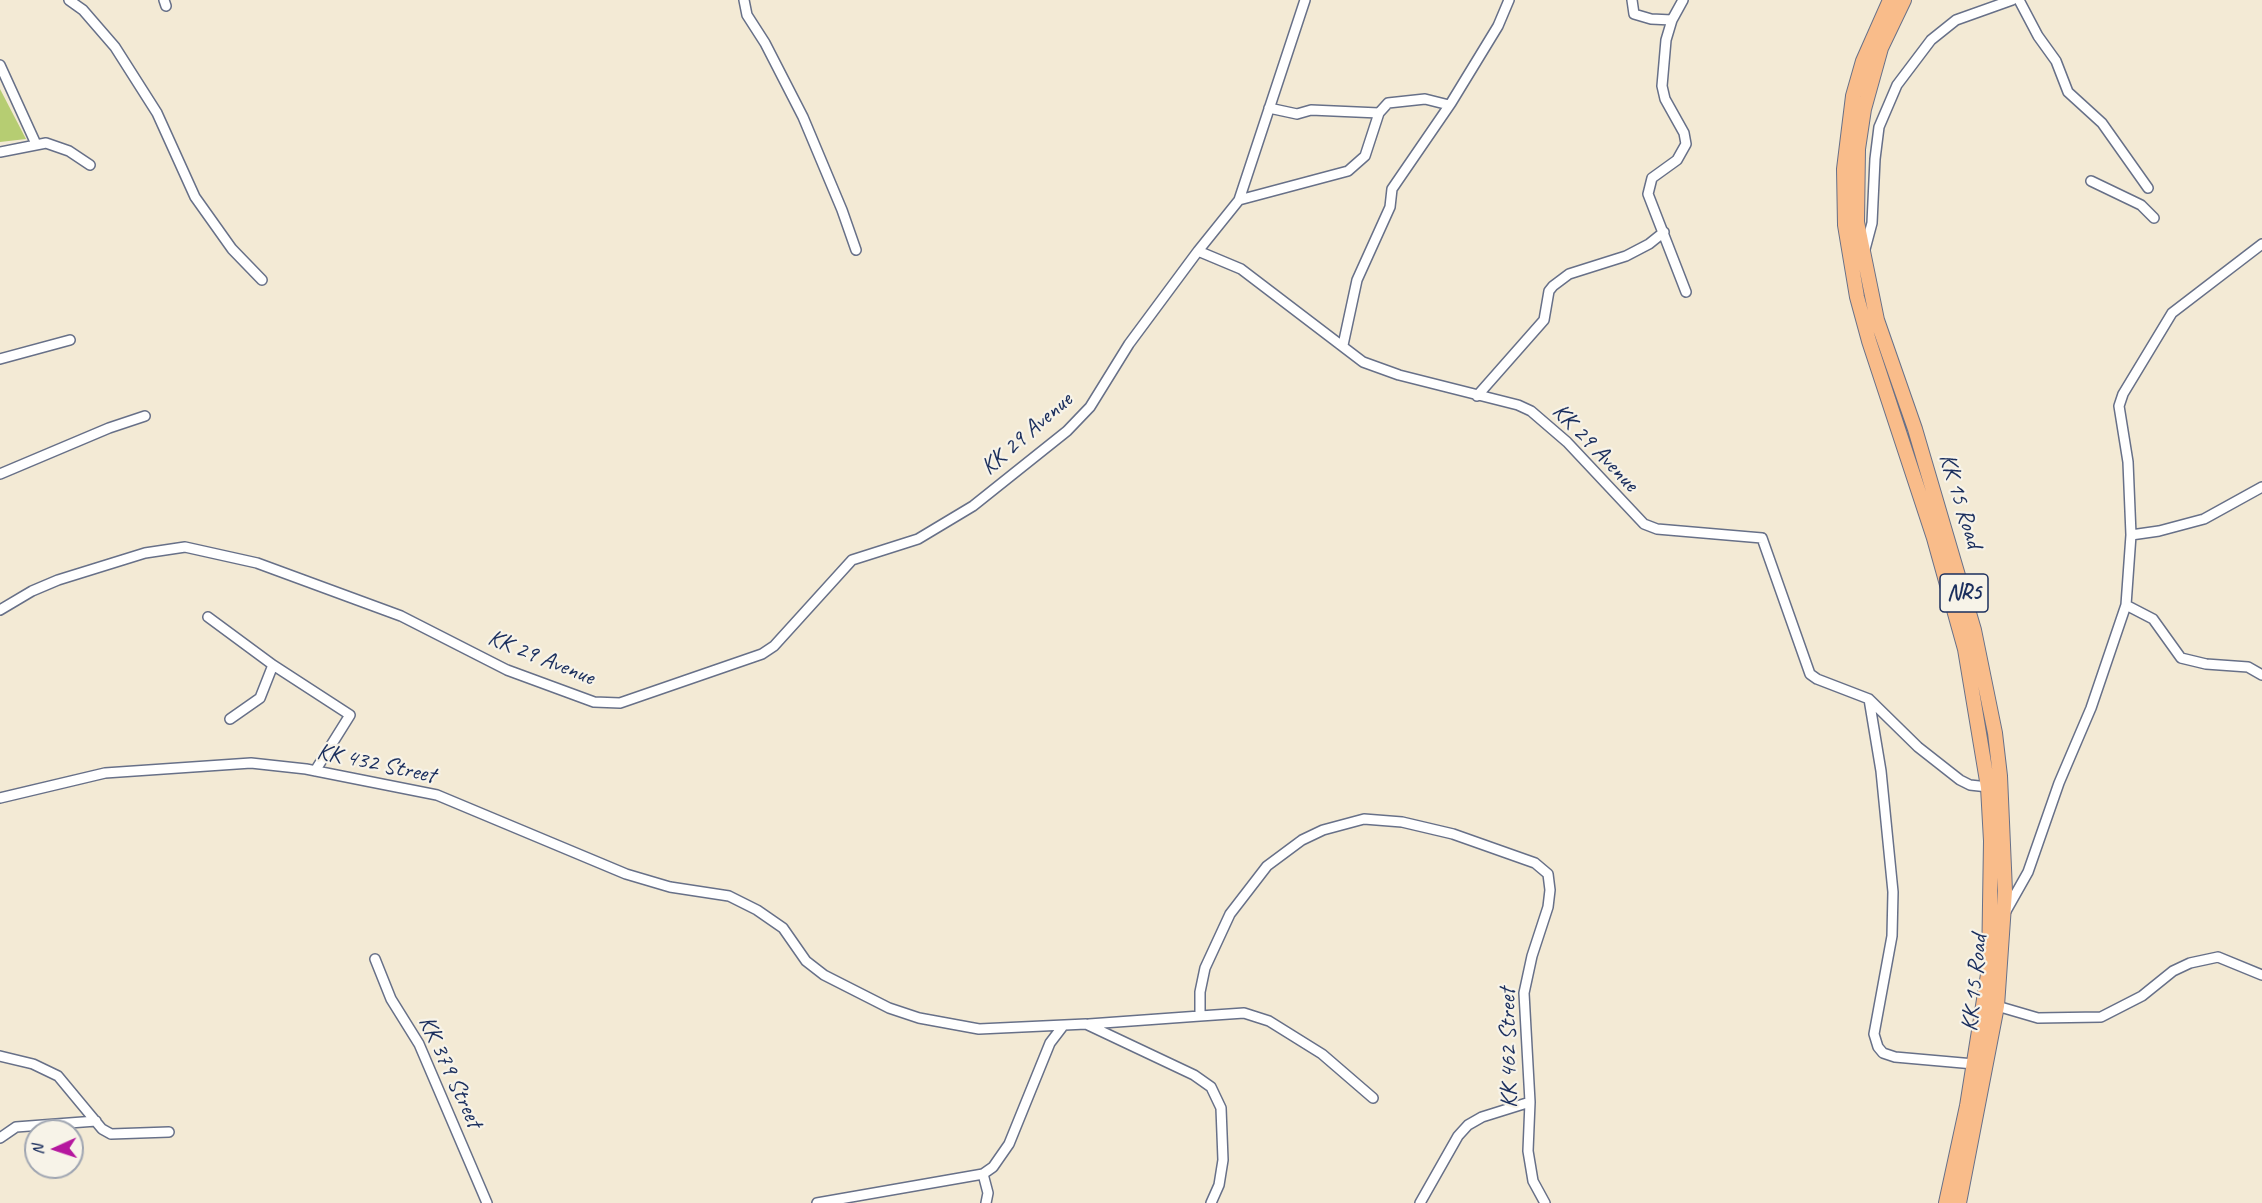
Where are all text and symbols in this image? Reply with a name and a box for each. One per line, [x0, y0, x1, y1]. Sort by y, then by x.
street label: KK 29 Avenue [975, 386, 1079, 482]
street label: KK 29 Avenue [1546, 398, 1644, 498]
street label: KK 15 Road [1932, 450, 1988, 552]
road number: NR5 [1940, 574, 1988, 612]
street label: KK 29 Avenue [484, 624, 598, 692]
street label: KK 432 Street [314, 737, 438, 791]
street label: KK 15 Road [1956, 933, 1994, 1033]
street label: KK 462 Street [1494, 988, 1524, 1108]
street label: KK 379 Street [412, 1011, 488, 1133]
north arrow [24, 1119, 84, 1179]
text: N [28, 1144, 48, 1155]

